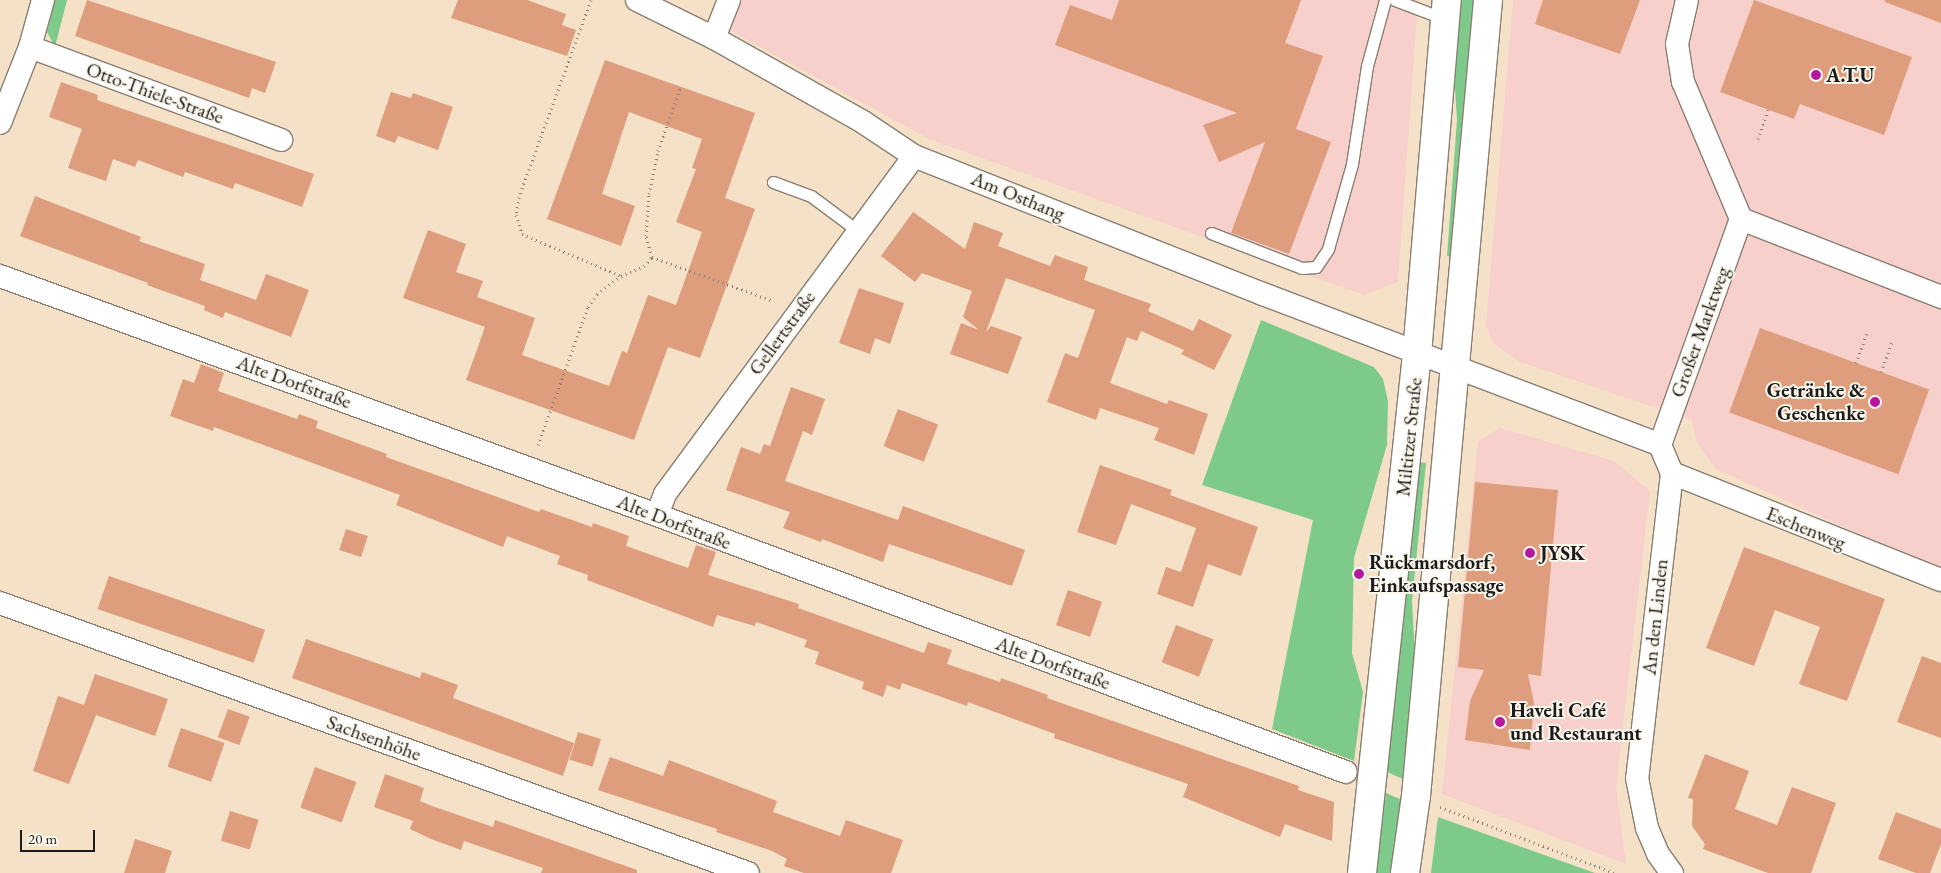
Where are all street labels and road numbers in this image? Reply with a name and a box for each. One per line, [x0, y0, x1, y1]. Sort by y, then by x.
street label: Otto-Thiele-Straße [83, 57, 227, 129]
street label: Am Osthang [968, 166, 1068, 226]
street label: Großer Marktweg [1665, 263, 1735, 401]
street label: Gellertstraße [743, 286, 821, 380]
street label: Alte Dorfstraße [234, 350, 354, 414]
street label: Miltitzer Straße [1391, 376, 1427, 498]
street label: Alte Dorfstraße [614, 489, 734, 555]
street label: Eschenweg [1763, 501, 1849, 555]
street label: An den Linden [1637, 558, 1673, 676]
street label: Alte Dorfstraße [993, 631, 1113, 695]
street label: Sachsenhöhe [324, 710, 424, 766]

